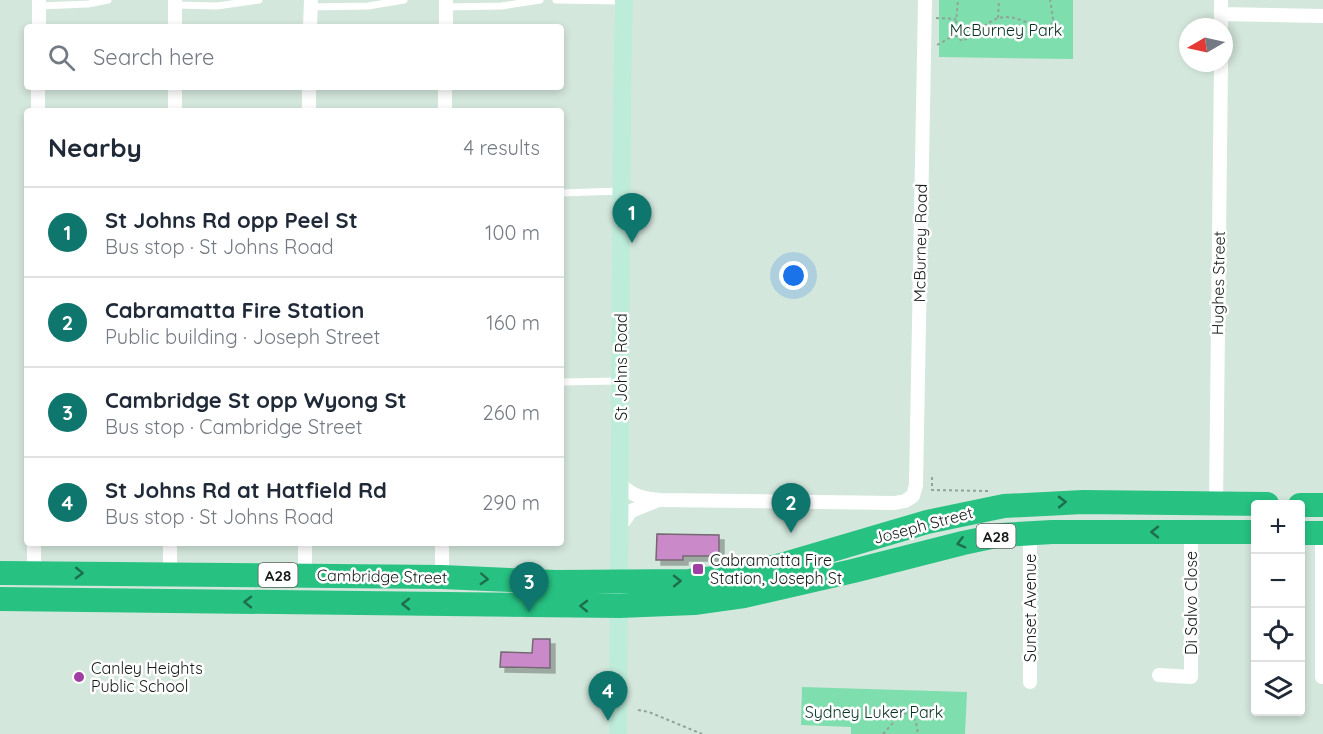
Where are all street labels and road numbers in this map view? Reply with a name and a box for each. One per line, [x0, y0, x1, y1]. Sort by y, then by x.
street label: McBurney Road [909, 184, 931, 302]
street label: Hughes Street [1207, 231, 1229, 335]
street label: St Johns Road [611, 313, 631, 421]
street label: Joseph Street [871, 502, 975, 548]
road number: A28 [976, 524, 1016, 548]
street label: Di Salvo Close [1181, 551, 1201, 655]
street label: Sunset Avenue [1020, 554, 1040, 662]
road number: A28 [258, 563, 298, 587]
street label: Cambridge Street [317, 565, 447, 587]

